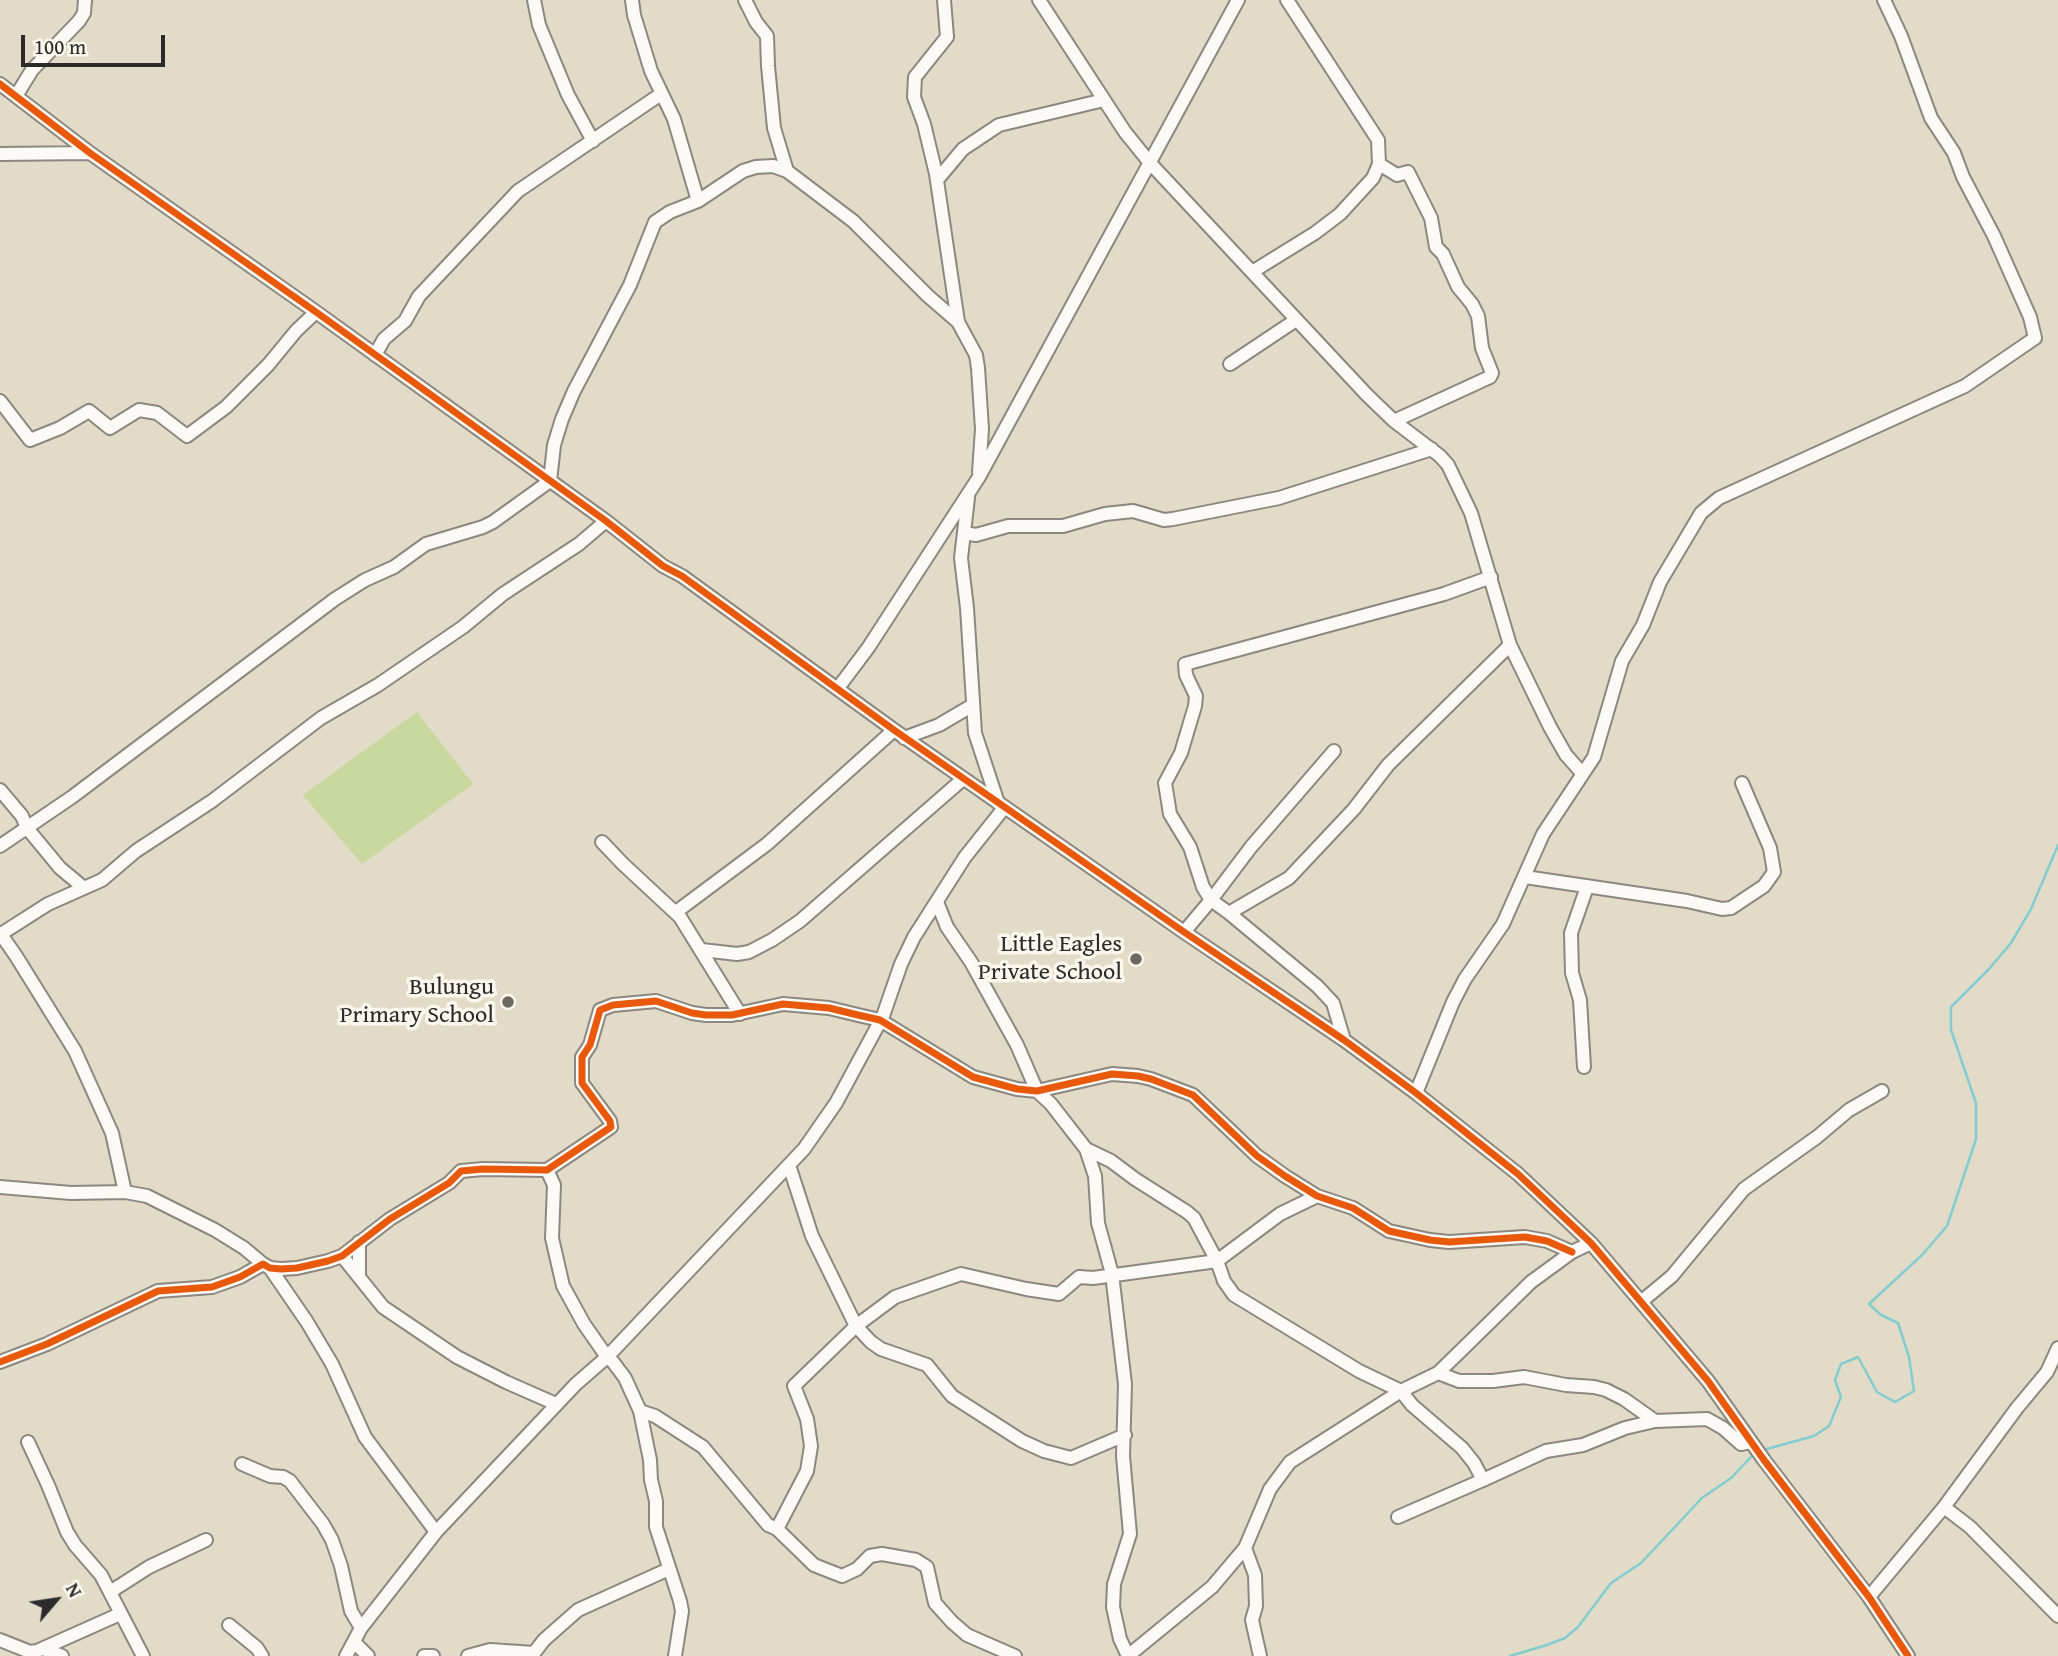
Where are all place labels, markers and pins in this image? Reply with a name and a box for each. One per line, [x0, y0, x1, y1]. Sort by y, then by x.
place label: Little Eagles Private School [978, 931, 1122, 987]
marker: Little Eagles Private School [1128, 951, 1144, 967]
place label: Bulungu Primary School [340, 974, 494, 1030]
marker: Bulungu Primary School [500, 994, 516, 1010]

